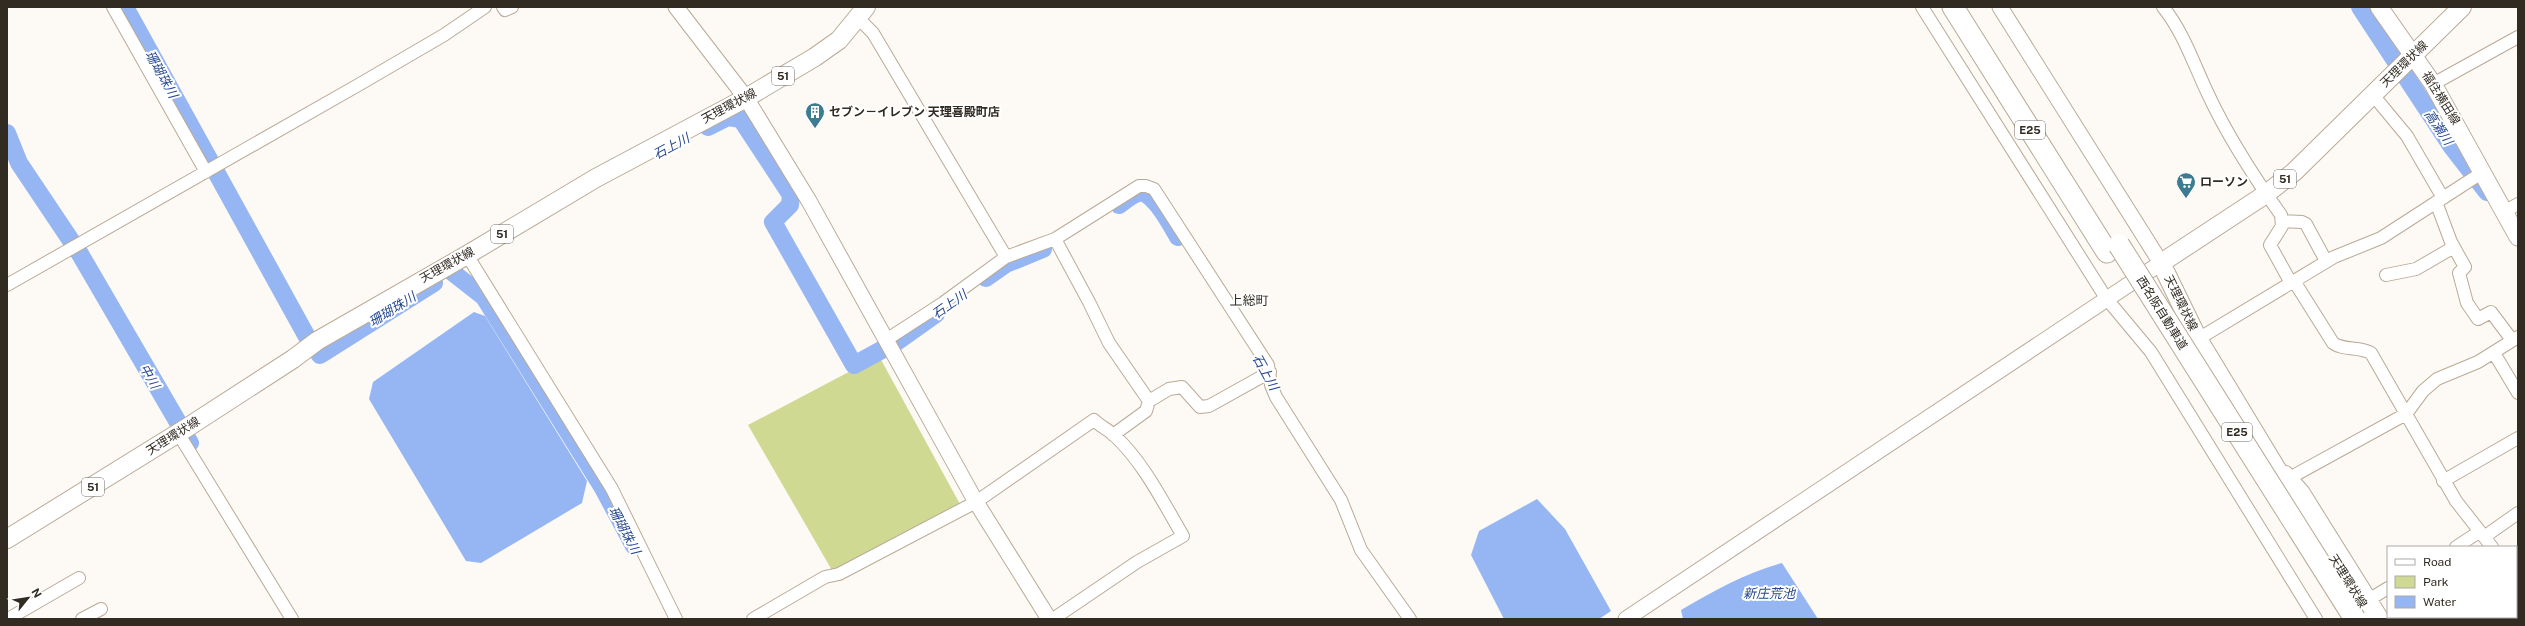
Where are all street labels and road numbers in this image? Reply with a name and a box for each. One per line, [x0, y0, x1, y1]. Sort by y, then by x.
street label: 天理環状線 [2378, 38, 2430, 90]
road number: 51 [772, 67, 794, 85]
street label: 福住横田線 [2419, 69, 2463, 127]
street label: 天理環状線 [699, 86, 759, 126]
road number: E25 [2015, 121, 2045, 139]
road number: 51 [2274, 170, 2296, 188]
road number: 51 [491, 225, 513, 243]
street label: 天理環状線 [417, 244, 477, 286]
street label: 天理環状線 [2162, 273, 2200, 333]
street label: 西名阪自動車道 [2134, 274, 2190, 352]
street label: 天理環状線 [144, 414, 202, 458]
road number: E25 [2222, 423, 2252, 441]
road number: 51 [82, 478, 104, 496]
street label: 天理環状線 [2326, 552, 2370, 610]

